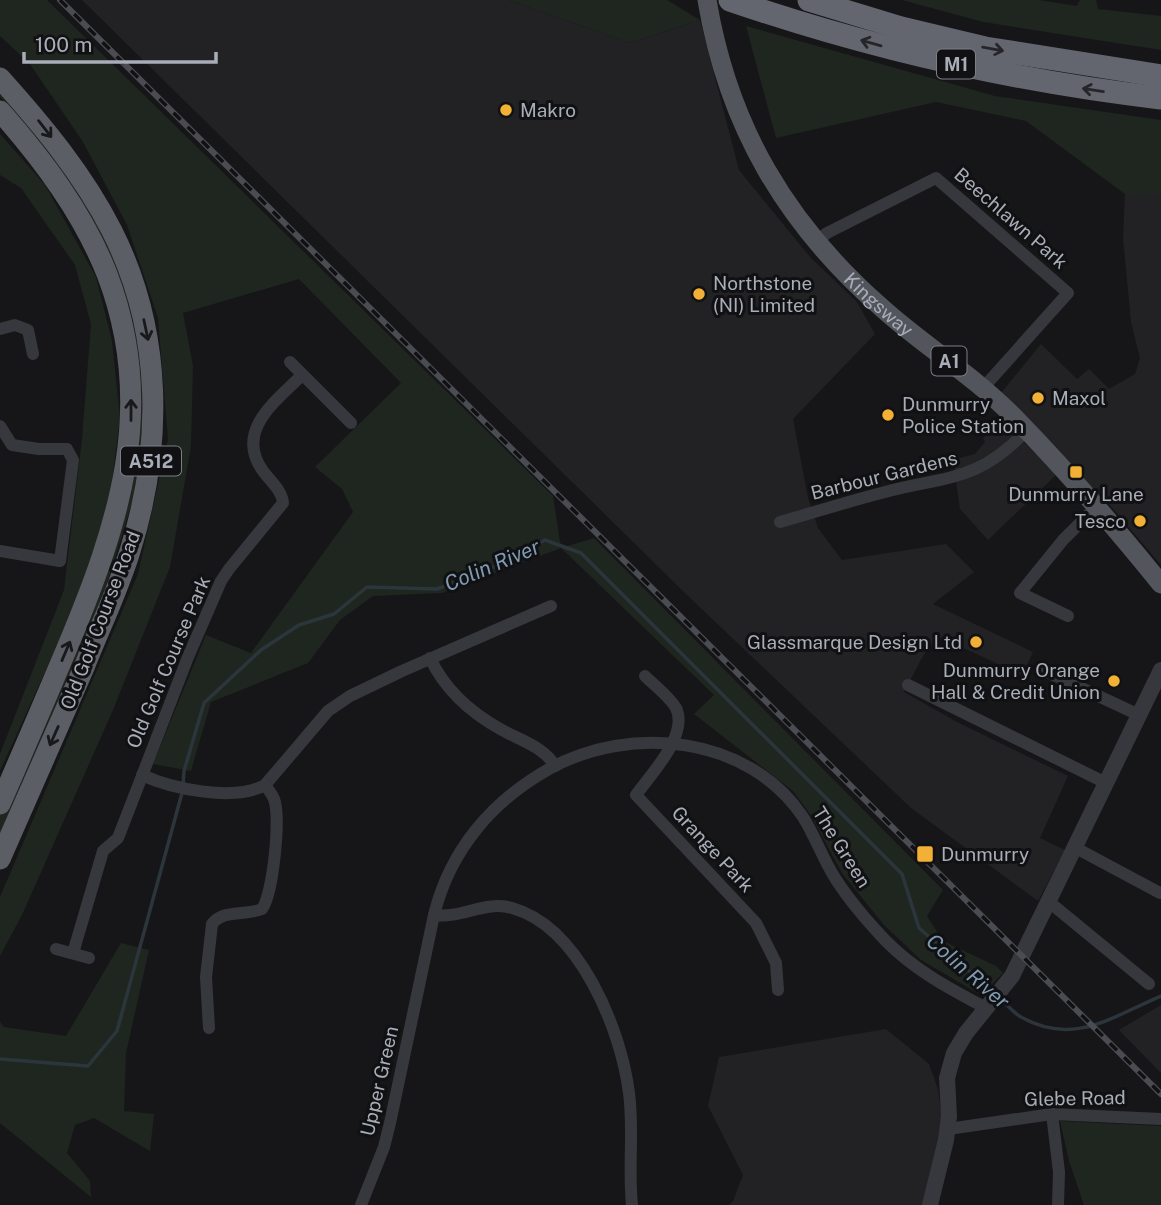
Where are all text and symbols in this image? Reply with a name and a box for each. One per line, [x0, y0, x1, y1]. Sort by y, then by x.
scale bar [24, 21, 217, 65]
text: 100 m [35, 32, 92, 57]
one-way arrow [860, 36, 882, 49]
one-way arrow [981, 43, 1004, 56]
road number: M1 [937, 50, 975, 78]
one-way arrow [1082, 83, 1105, 96]
place label: Makro [520, 99, 576, 121]
marker: Makro [498, 102, 514, 118]
one-way arrow [37, 120, 52, 138]
street label: Beechlawn Park [950, 163, 1072, 273]
street label: Kingsway [840, 268, 918, 341]
place label: Northstone (NI) Limited [713, 272, 815, 316]
marker: Northstone (NI) Limited [691, 286, 707, 302]
one-way arrow [139, 318, 153, 341]
road number: A1 [932, 346, 967, 376]
place label: Maxol [1052, 387, 1106, 409]
marker: Maxol [1030, 390, 1046, 406]
place label: Dunmurry Police Station [902, 393, 1024, 437]
one-way arrow [124, 398, 138, 421]
marker: Dunmurry Police Station [880, 407, 896, 423]
street label: Barbour Gardens [808, 446, 960, 504]
road number: A512 [121, 447, 181, 476]
marker: Dunmurry Lane [1068, 464, 1084, 480]
place label: Dunmurry Lane [1008, 483, 1144, 505]
place label: Tesco [1075, 510, 1126, 532]
marker: Tesco [1132, 513, 1148, 529]
street label: Old Golf Course Road [56, 528, 144, 712]
water label: Colin River [440, 533, 545, 596]
street label: Old Golf Course Park [122, 572, 214, 751]
place label: Glassmarque Design Ltd [747, 631, 962, 653]
marker: Glassmarque Design Ltd [968, 634, 984, 650]
one-way arrow [60, 641, 73, 663]
place label: Dunmurry Orange Hall & Credit Union [931, 659, 1100, 703]
marker: Dunmurry Orange Hall & Credit Union [1106, 673, 1122, 689]
one-way arrow [47, 724, 60, 746]
street label: Grange Park [668, 801, 759, 897]
street label: The Green [809, 803, 875, 891]
place label: Dunmurry [941, 843, 1029, 865]
marker: Dunmurry [915, 844, 935, 864]
water label: Colin River [921, 928, 1015, 1014]
street label: Upper Green [356, 1024, 402, 1138]
street label: Glebe Road [1024, 1086, 1126, 1110]

